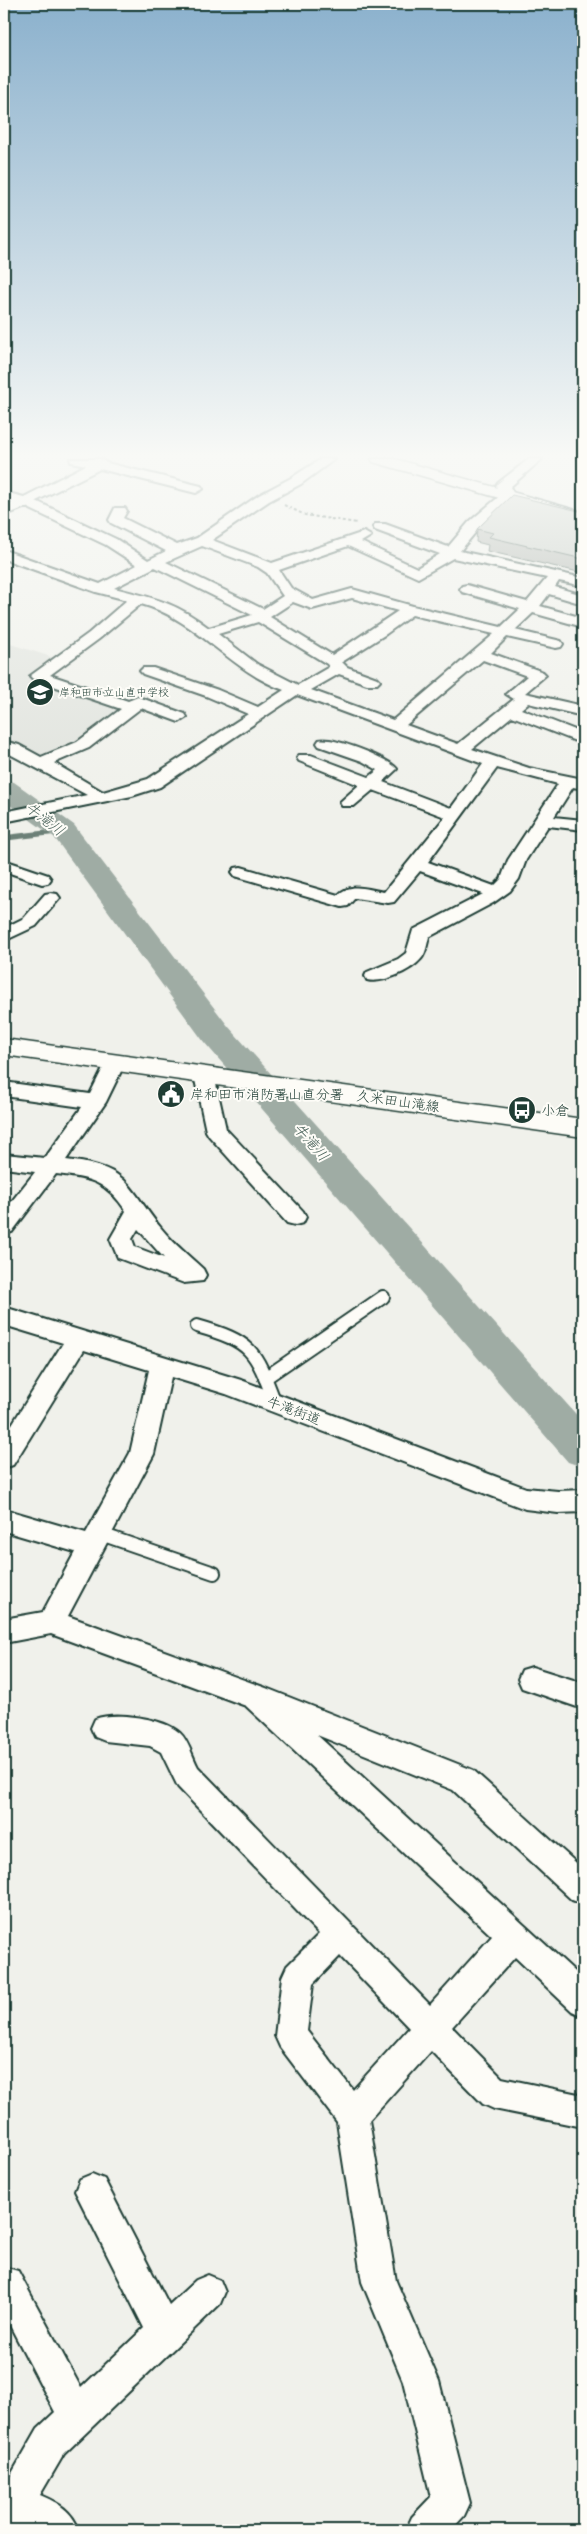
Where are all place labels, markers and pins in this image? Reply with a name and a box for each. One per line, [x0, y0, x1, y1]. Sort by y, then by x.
school or university icon: 岸和田市立山直中学校 [25, 677, 55, 707]
place label: 岸和田市立山直中学校 [59, 686, 169, 699]
public building icon: 岸和田市消防署山直分署 [156, 1079, 186, 1109]
place label: 岸和田市消防署山直分署 [190, 1086, 344, 1103]
bus stop icon: 小倉 [507, 1095, 537, 1125]
place label: 小倉 [541, 1102, 569, 1119]

